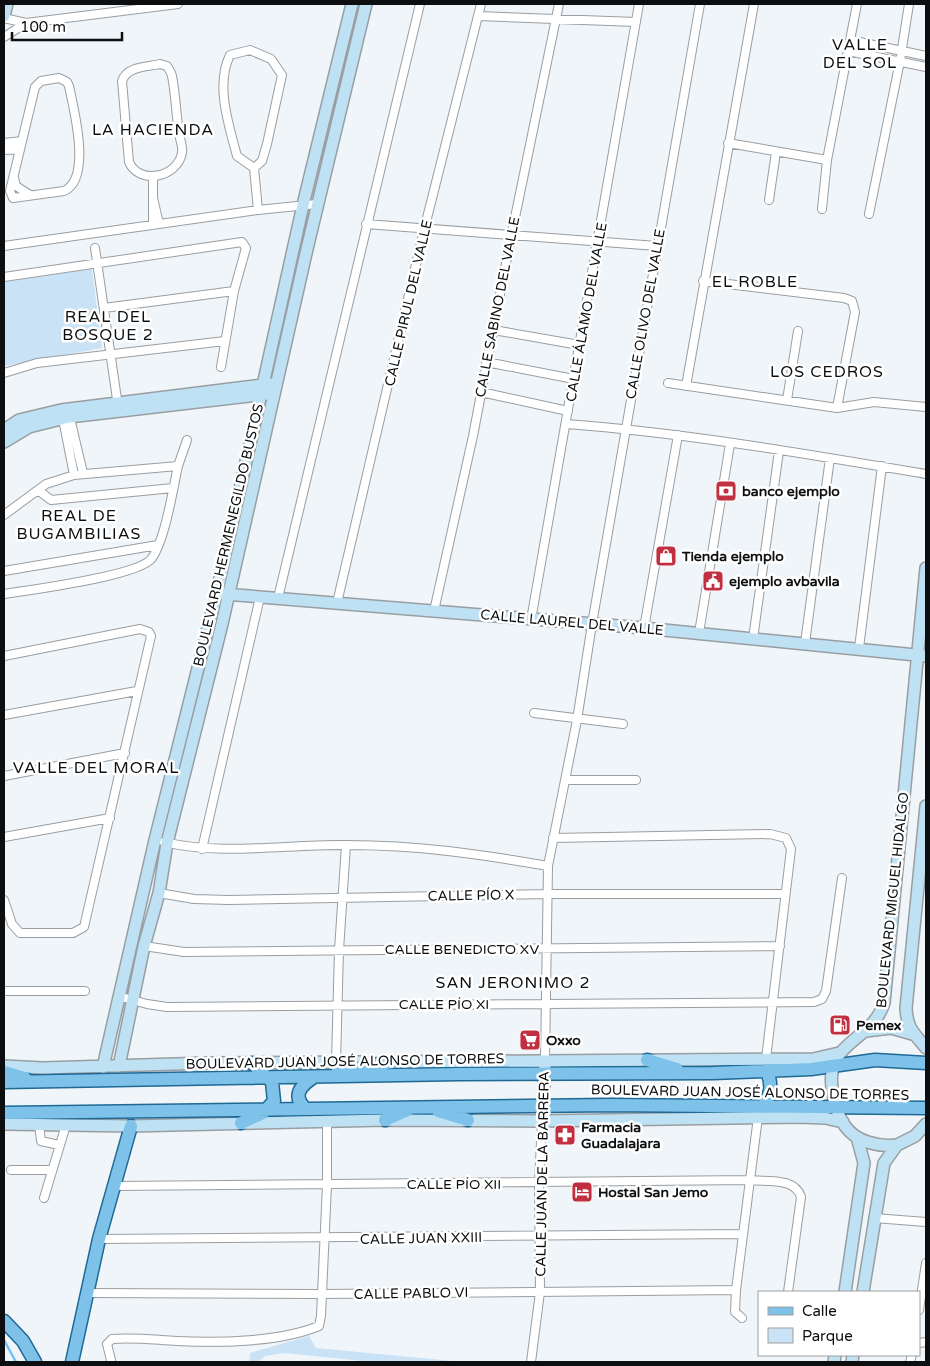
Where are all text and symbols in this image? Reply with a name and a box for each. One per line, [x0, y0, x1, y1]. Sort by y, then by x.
scale bar [12, 10, 122, 42]
text: 100 m [20, 18, 66, 36]
district label: VALLE DEL SOL [823, 35, 897, 73]
district label: LA HACIENDA [92, 120, 214, 140]
street label: CALLE SABINO DEL VALLE [472, 215, 523, 399]
street label: CALLE PIRUL DEL VALLE [381, 218, 436, 388]
street label: CALLE ÁLAMO DEL VALLE [562, 221, 611, 403]
street label: CALLE OLIVO DEL VALLE [622, 228, 669, 401]
district label: EL ROBLE [712, 272, 798, 292]
district label: REAL DEL BOSQUE 2 [62, 307, 154, 345]
district label: LOS CEDROS [770, 362, 884, 382]
street label: BOULEVARD HERMENEGILDO BUSTOS [190, 402, 267, 668]
bank icon: banco ejemplo [714, 479, 738, 503]
place label: banco ejemplo [742, 483, 840, 500]
district label: REAL DE BUGAMBILIAS [17, 506, 141, 544]
shop icon: Tienda ejemplo [654, 544, 678, 568]
place label: Tienda ejemplo [681, 548, 784, 565]
public building icon: ejemplo avbavila [701, 569, 725, 593]
place label: ejemplo avbavila [729, 573, 840, 590]
street label: CALLE LAUREL DEL VALLE [480, 606, 664, 639]
district label: VALLE DEL MORAL [13, 758, 179, 778]
street label: BOULEVARD MIGUEL HIDALGO [873, 791, 912, 1009]
street label: CALLE PÍO X [428, 886, 514, 905]
street label: CALLE BENEDICTO XV [385, 941, 540, 958]
district label: SAN JERONIMO 2 [436, 973, 590, 993]
street label: CALLE PÍO XI [399, 996, 489, 1013]
fuel station icon: Pemex [828, 1013, 852, 1037]
place label: Pemex [856, 1017, 902, 1034]
supermarket icon: Oxxo [518, 1028, 542, 1052]
place label: Oxxo [546, 1032, 581, 1049]
street label: BOULEVARD JUAN JOSÉ ALONSO DE TORRES [186, 1050, 505, 1073]
street label: CALLE JUAN DE LA BARRERA [532, 1071, 553, 1277]
street label: BOULEVARD JUAN JOSÉ ALONSO DE TORRES [591, 1081, 910, 1104]
place label: Farmacia Guadalajara [581, 1119, 661, 1152]
pharmacy icon: Farmacia Guadalajara [553, 1123, 577, 1147]
street label: CALLE PÍO XII [407, 1176, 501, 1193]
hotel icon: Hostal San Jemo [570, 1180, 594, 1204]
place label: Hostal San Jemo [598, 1184, 709, 1201]
street label: CALLE JUAN XXIII [360, 1229, 482, 1248]
street label: CALLE PABLO VI [354, 1284, 468, 1303]
legend [758, 1291, 920, 1356]
text: Calle [802, 1302, 837, 1320]
text: Parque [802, 1327, 853, 1345]

